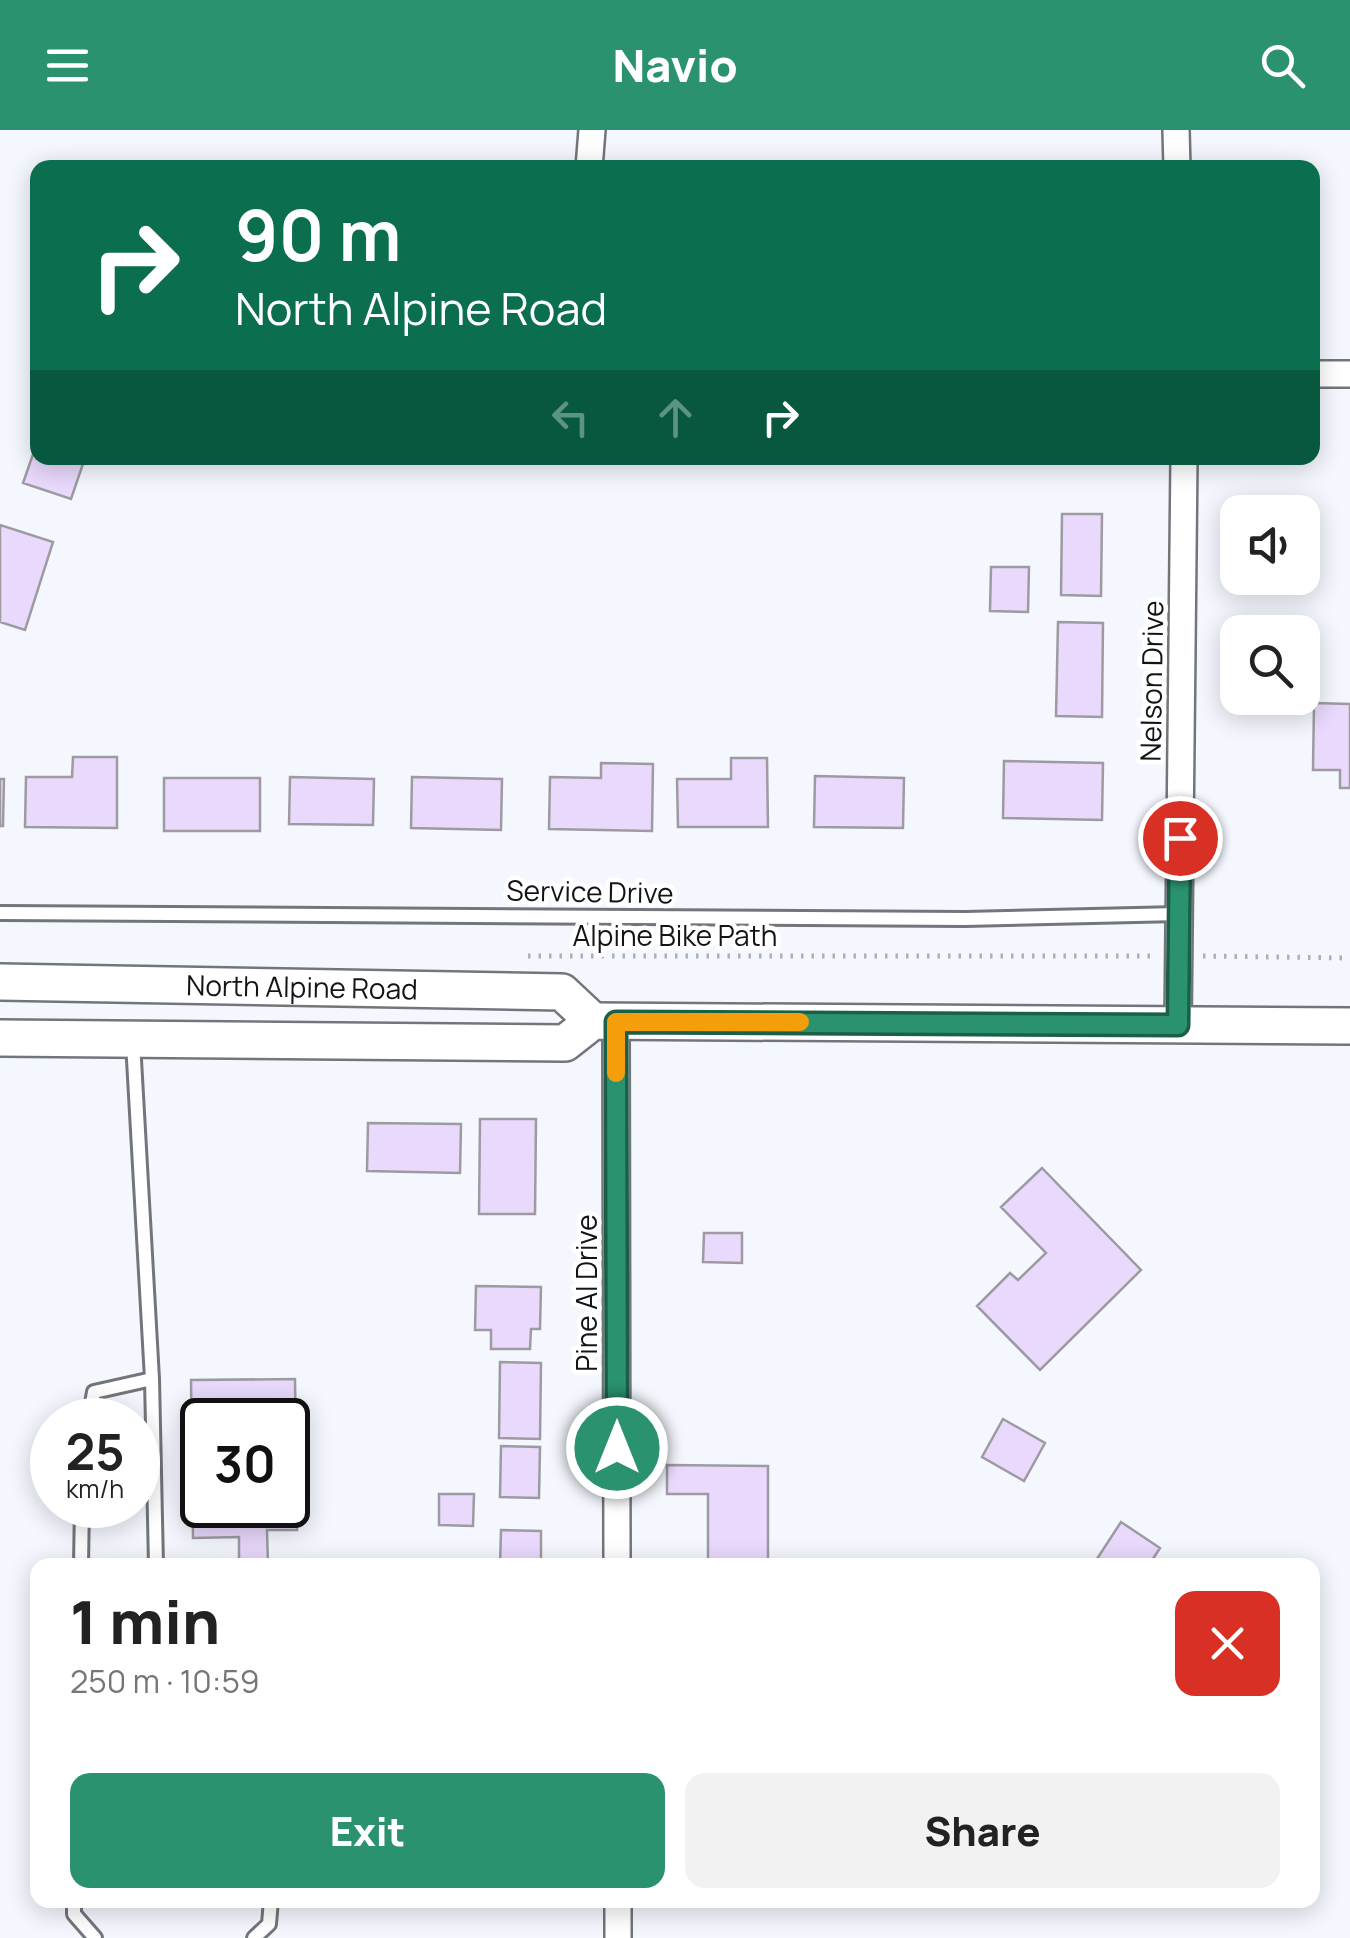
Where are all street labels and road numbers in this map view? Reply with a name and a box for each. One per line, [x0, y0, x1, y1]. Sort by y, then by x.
street label: Nelson Drive [1131, 600, 1171, 762]
street label: Service Drive [506, 871, 674, 911]
street label: Alpine Bike Path [573, 916, 777, 954]
street label: North Alpine Road [186, 965, 418, 1007]
street label: Pine Al Drive [567, 1214, 605, 1372]

